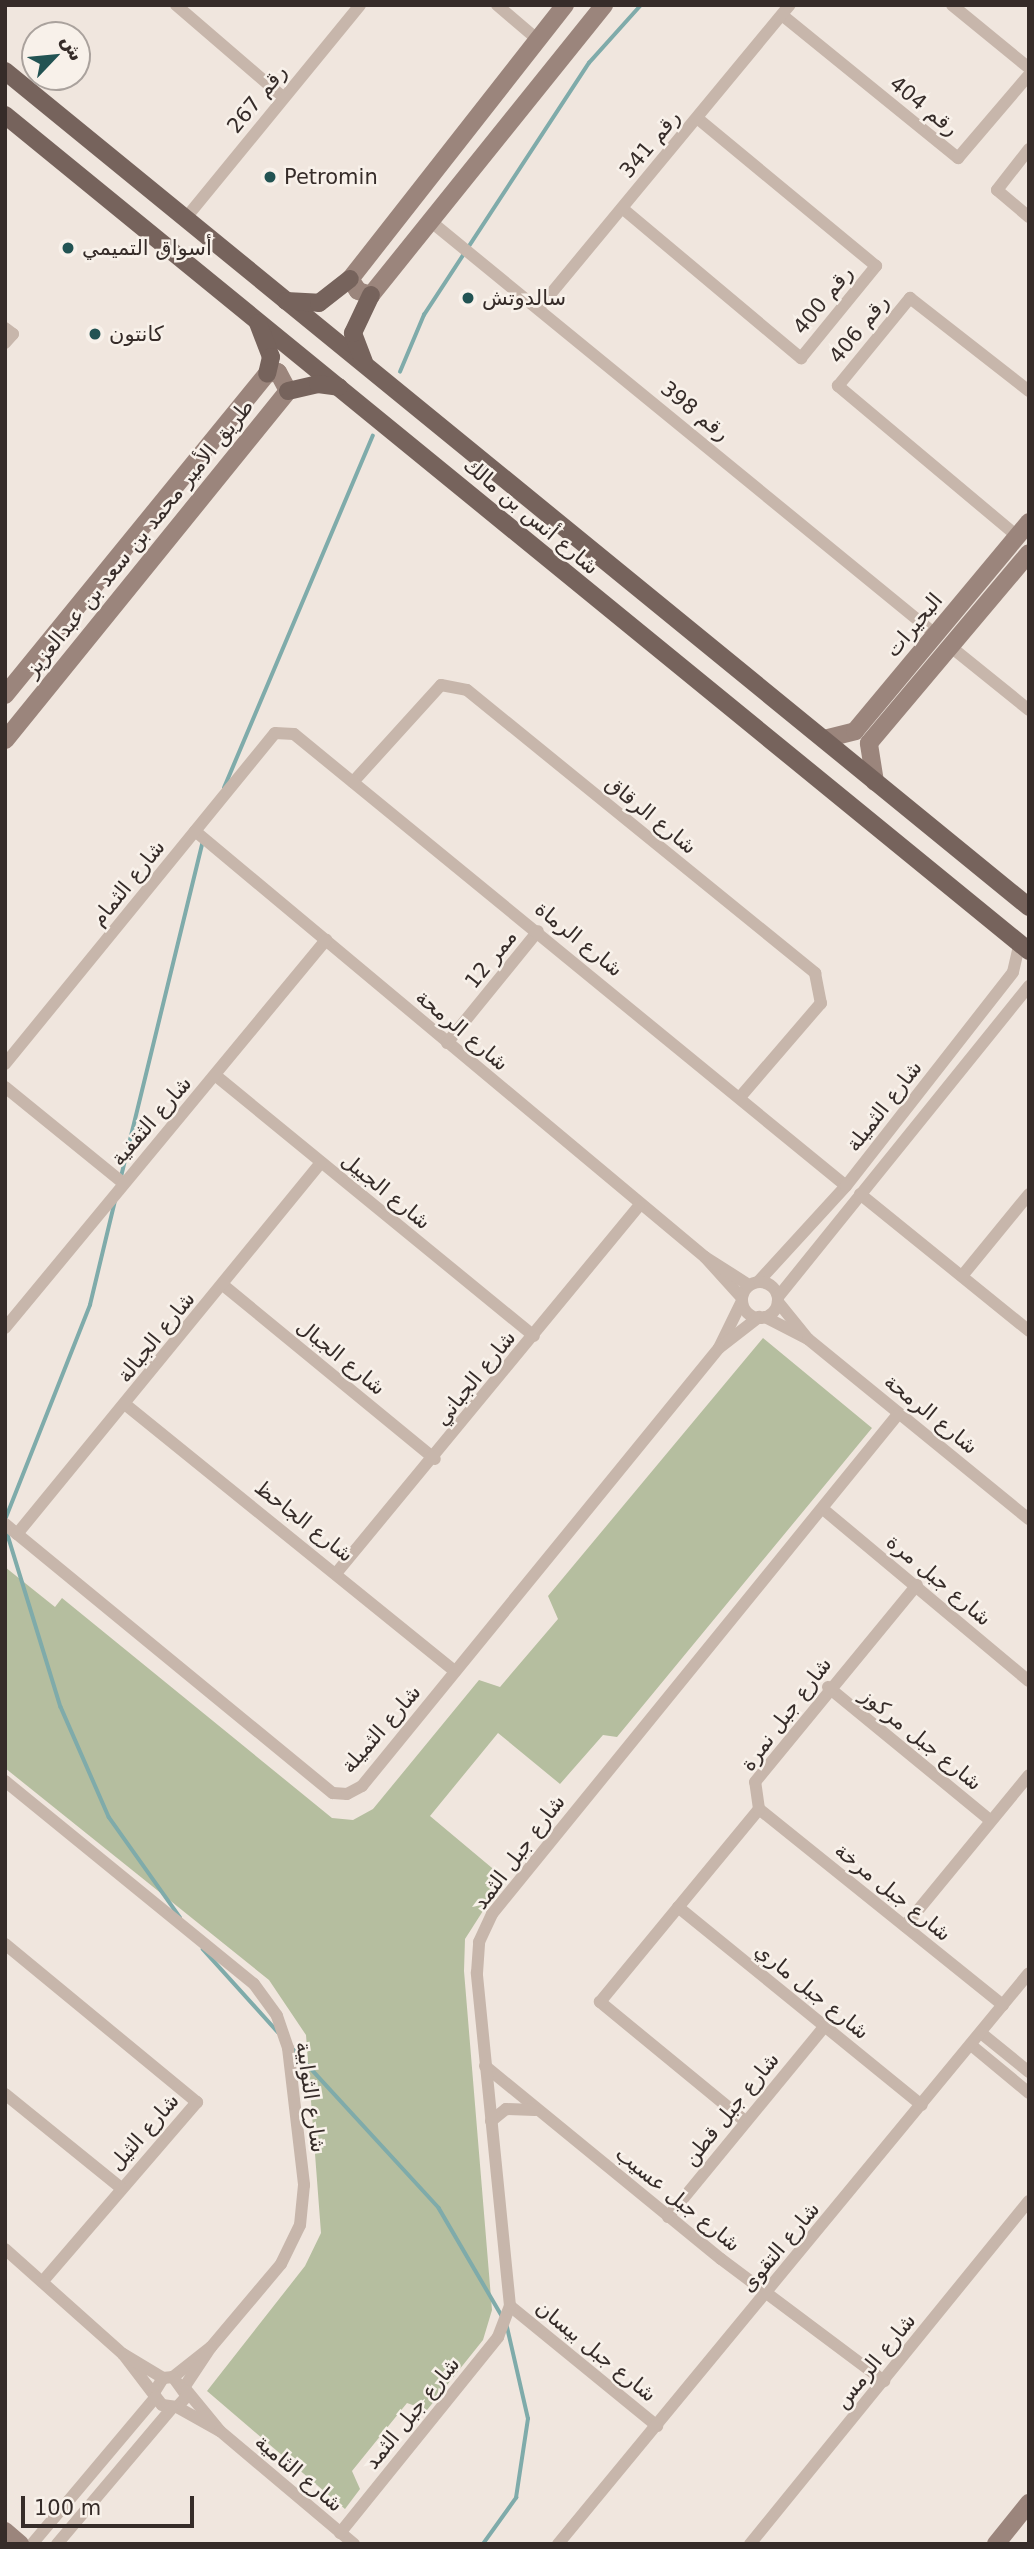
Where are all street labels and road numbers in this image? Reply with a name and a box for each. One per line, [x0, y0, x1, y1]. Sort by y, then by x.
street label: رقم 267 [222, 60, 292, 138]
street label: رقم 404 [885, 71, 963, 141]
street label: رقم 341 [614, 105, 686, 183]
street label: رقم 400 [788, 261, 858, 339]
street label: رقم 406 [824, 290, 894, 368]
street label: رقم 398 [656, 376, 734, 446]
street label: طريق الأمير محمد بن سعد بن عبدالعزيز [19, 394, 259, 682]
street label: شارع أنس بن مالك [458, 452, 604, 580]
street label: البحيرات [880, 588, 948, 662]
street label: شارع الرقاق [600, 771, 702, 859]
street label: شارع الثمام [86, 835, 170, 931]
street label: شارع الرماة [530, 896, 628, 982]
street label: ممر 12 [460, 925, 522, 993]
street label: شارع الرمحة [411, 984, 513, 1076]
street label: شارع الثميلة [841, 1055, 927, 1157]
street label: شارع الثقفية [105, 1071, 197, 1171]
street label: شارع الجبيل [336, 1147, 436, 1235]
street label: شارع الجبالة [112, 1287, 200, 1387]
street label: شارع الجبال [291, 1314, 391, 1400]
street label: شارع الجباني [429, 1325, 521, 1431]
street label: شارع الرمحة [879, 1369, 983, 1459]
street label: شارع الجاحظ [250, 1475, 358, 1567]
street label: شارع جبل مرة [881, 1529, 997, 1631]
street label: شارع جبل نمرة [735, 1652, 837, 1776]
street label: شارع الثميلة [336, 1680, 426, 1778]
street label: شارع جبل مركوز [855, 1682, 987, 1796]
street label: شارع جبل الثمد [468, 1790, 570, 1914]
street label: شارع جبل مرخة [830, 1837, 956, 1947]
street label: شارع جبل ماري [750, 1937, 874, 2045]
street label: شارع الثوابية [291, 2040, 331, 2154]
street label: شارع جبل قطن [678, 2047, 784, 2171]
street label: شارع الثيل [104, 2088, 184, 2176]
street label: شارع جبل عسيب [610, 2141, 746, 2257]
street label: شارع التقوى [735, 2197, 825, 2297]
street label: شارع جبل بيسان [531, 2295, 661, 2407]
street label: شارع الرمس [829, 2308, 921, 2414]
street label: شارع جبل الثمد [359, 2352, 465, 2474]
street label: شارع الثامية [250, 2429, 348, 2517]

